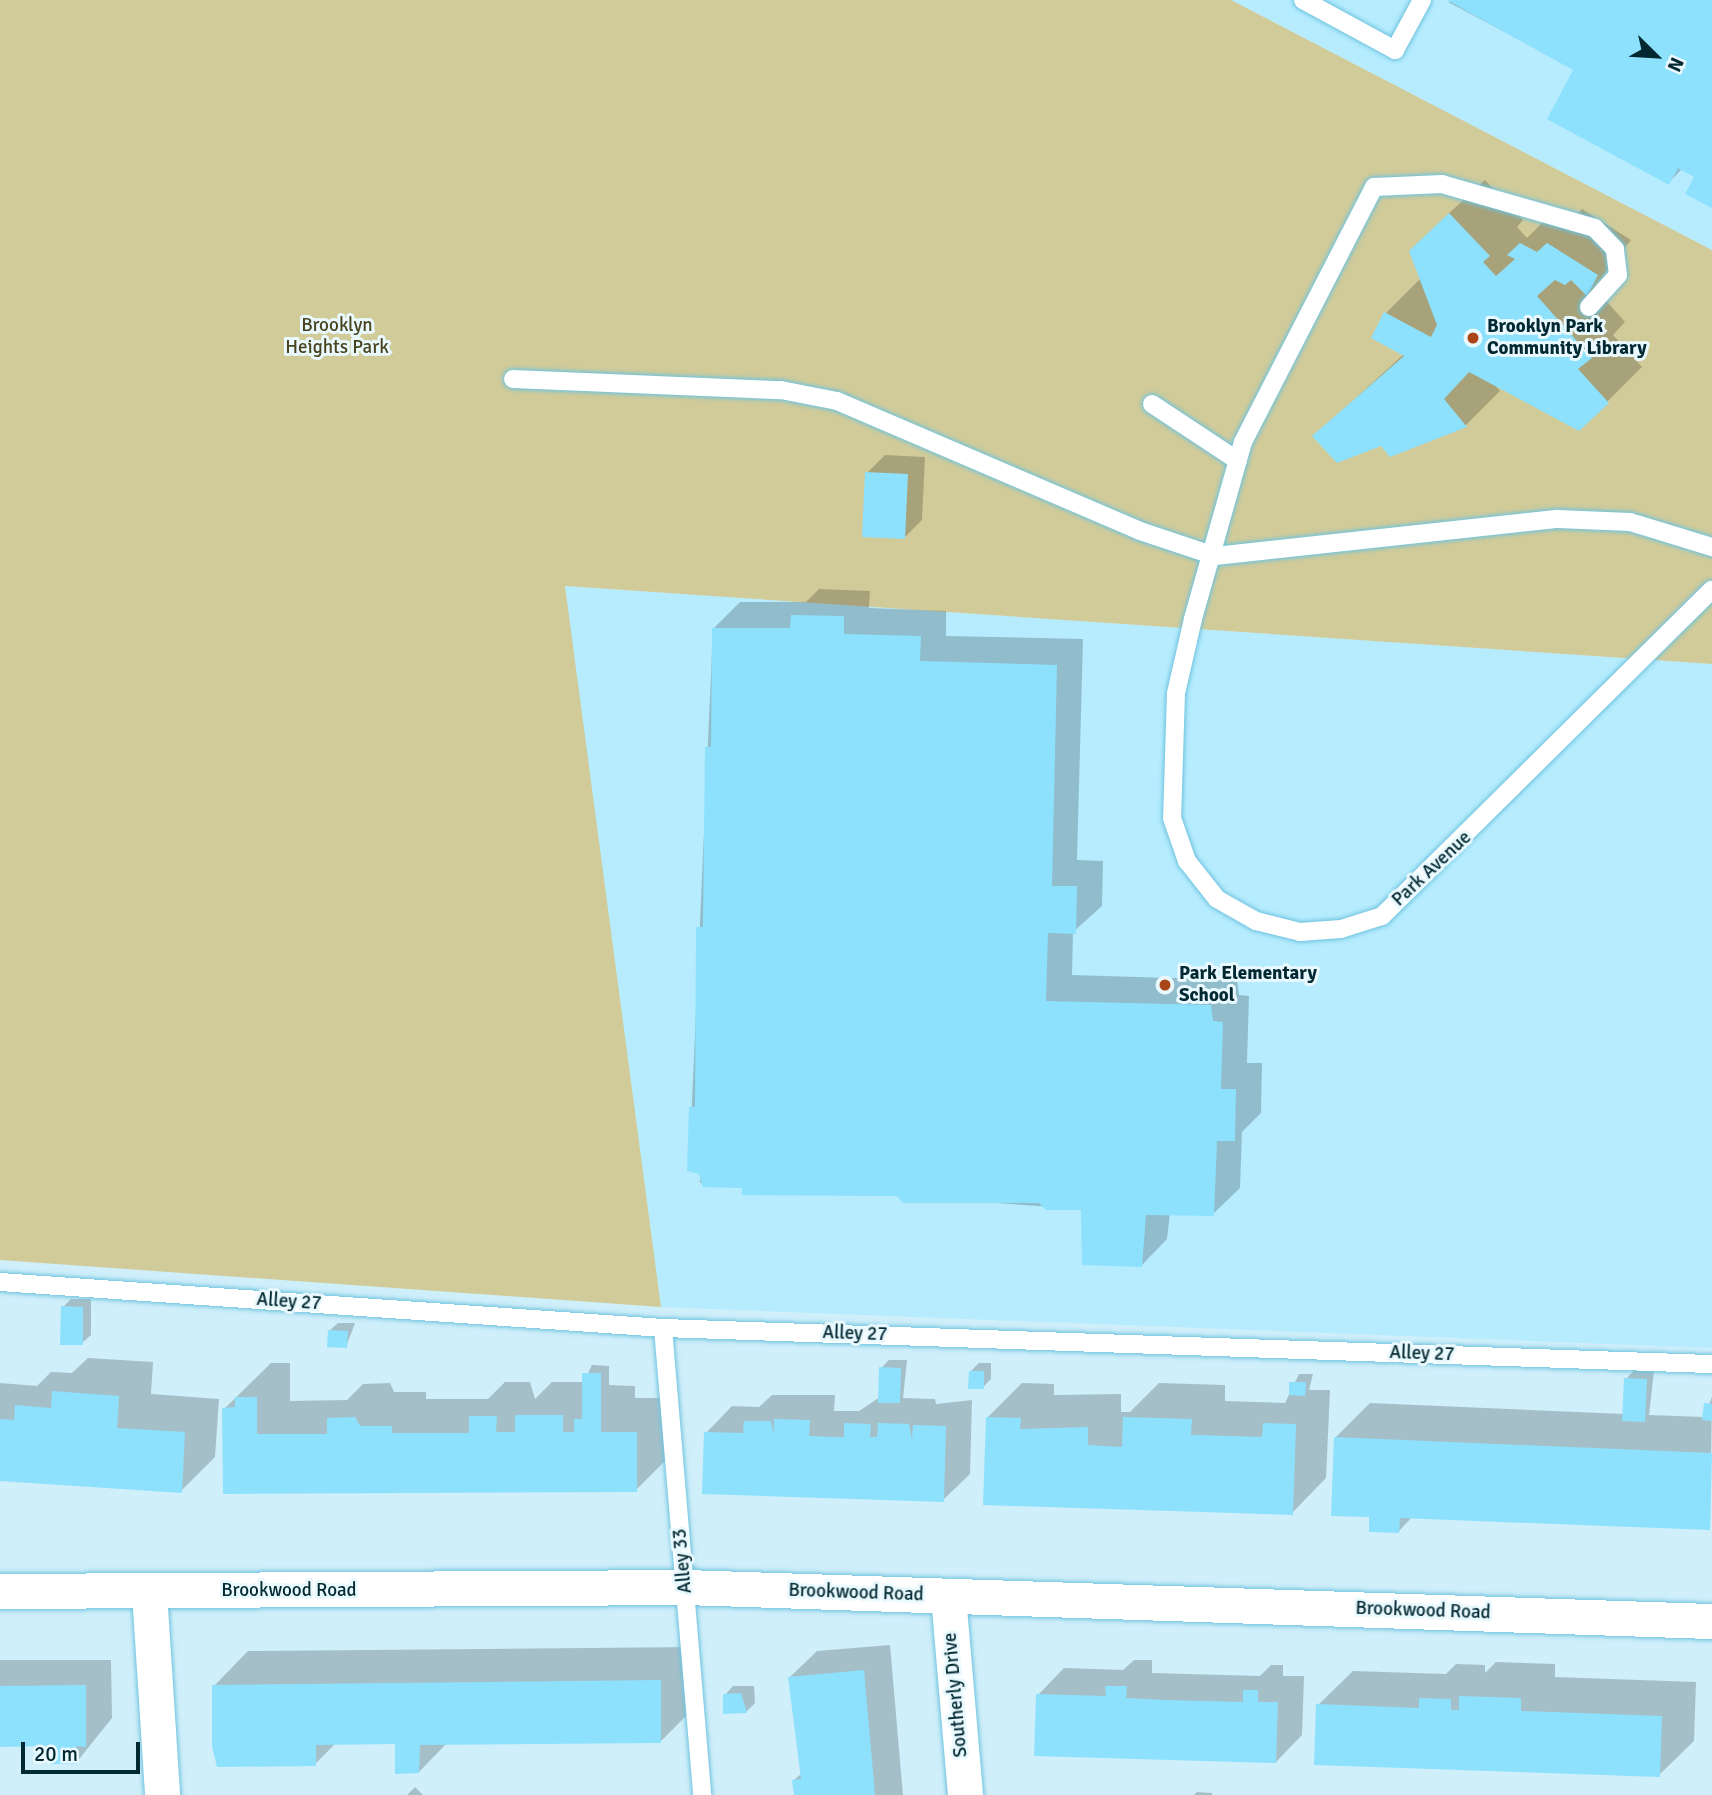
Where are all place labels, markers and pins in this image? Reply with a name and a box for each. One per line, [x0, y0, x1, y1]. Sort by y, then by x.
place label: Brooklyn Park Community Library [1487, 316, 1647, 360]
marker: Brooklyn Park Community Library [1465, 330, 1481, 346]
place label: Park Elementary School [1179, 963, 1317, 1007]
marker: Park Elementary School [1157, 977, 1173, 993]

